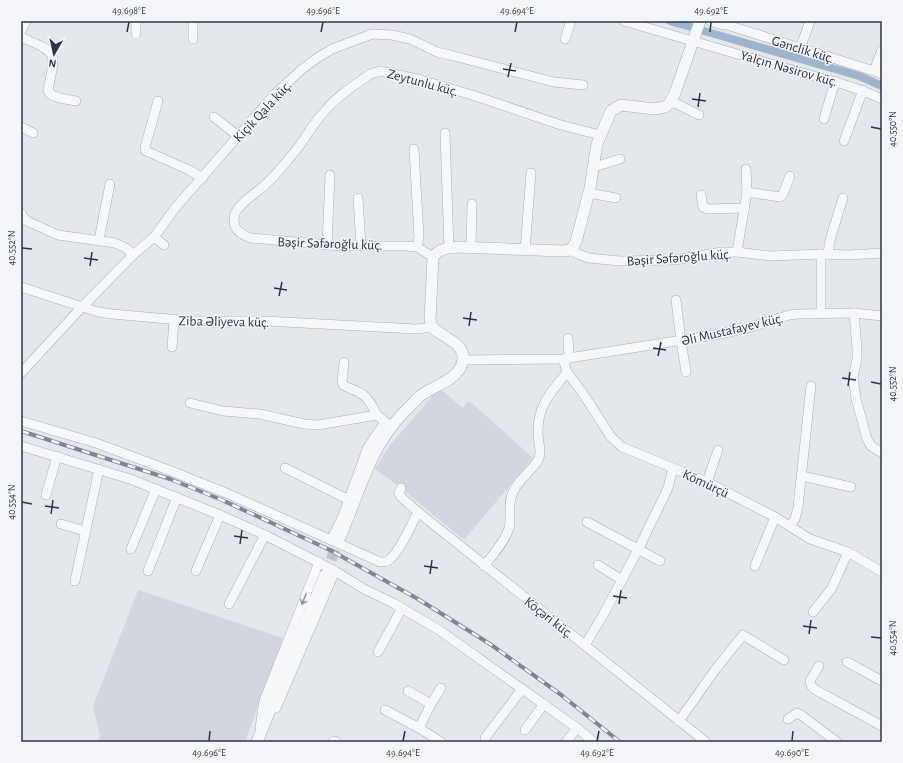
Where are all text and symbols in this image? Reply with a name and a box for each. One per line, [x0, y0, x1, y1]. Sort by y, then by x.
text: 49.698°E [112, 6, 146, 16]
text: 49.696°E [306, 6, 340, 16]
text: 49.694°E [500, 6, 534, 16]
text: 49.692°E [694, 6, 728, 16]
north arrow [34, 34, 74, 74]
street label: Gənclik küç. [770, 34, 836, 66]
street label: Yalçın Nəsirov küç. [739, 48, 839, 89]
text: N [48, 57, 57, 69]
street label: Zeytunlu küç. [386, 67, 460, 99]
street label: Kiçik Qala küç. [231, 78, 294, 145]
text: 40.550°N [888, 111, 898, 147]
text: 40.552°N [7, 230, 17, 266]
street label: Bəşir Səfəroğlu küç. [277, 235, 383, 253]
street label: Bəşir Səfəroğlu küç. [626, 247, 732, 269]
street label: Əli Mustafayev küç. [680, 311, 785, 349]
street label: Ziba Əliyeva küç. [179, 314, 269, 330]
text: 40.552°N [888, 366, 898, 402]
street label: Kömürçü [680, 467, 731, 501]
text: 40.554°N [7, 484, 17, 520]
one-way arrow [300, 592, 308, 604]
street label: Köçəri küç. [521, 595, 575, 641]
text: 40.554°N [888, 620, 898, 656]
text: 49.696°E [192, 748, 226, 758]
text: 49.694°E [386, 748, 420, 758]
text: 49.692°E [580, 748, 614, 758]
text: 49.690°E [775, 748, 809, 758]

